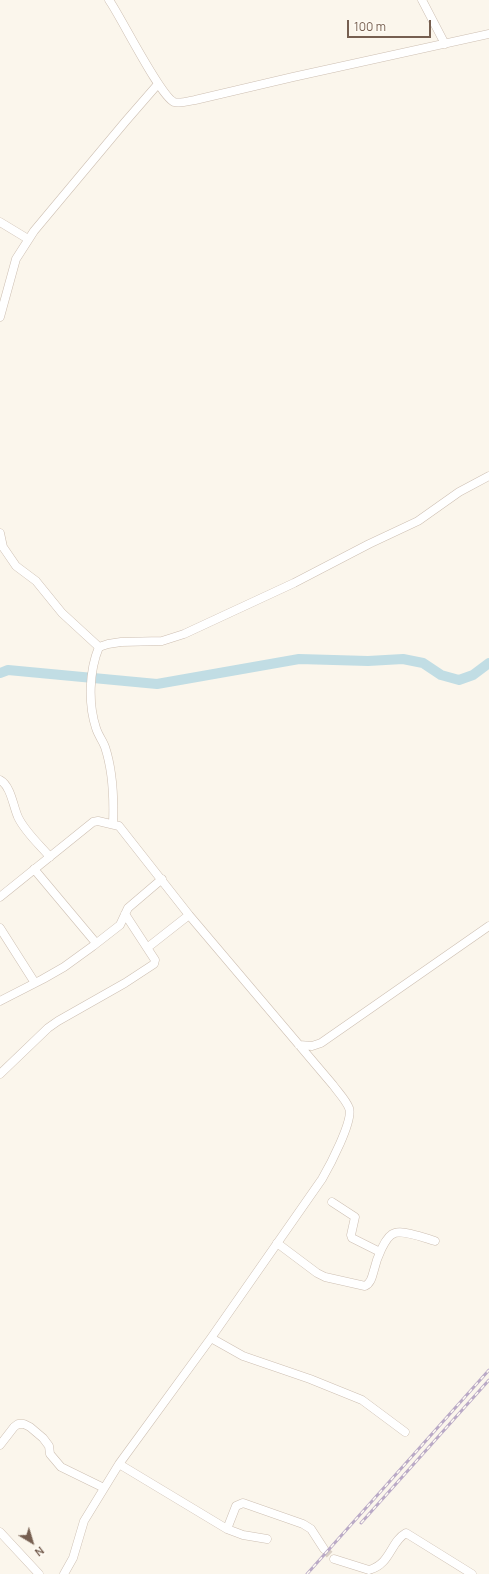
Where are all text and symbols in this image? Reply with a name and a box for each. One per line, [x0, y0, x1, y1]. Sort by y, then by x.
scale bar [349, 12, 433, 38]
text: 100 m [354, 18, 386, 35]
north arrow [12, 1522, 52, 1562]
text: N [32, 1544, 47, 1560]

